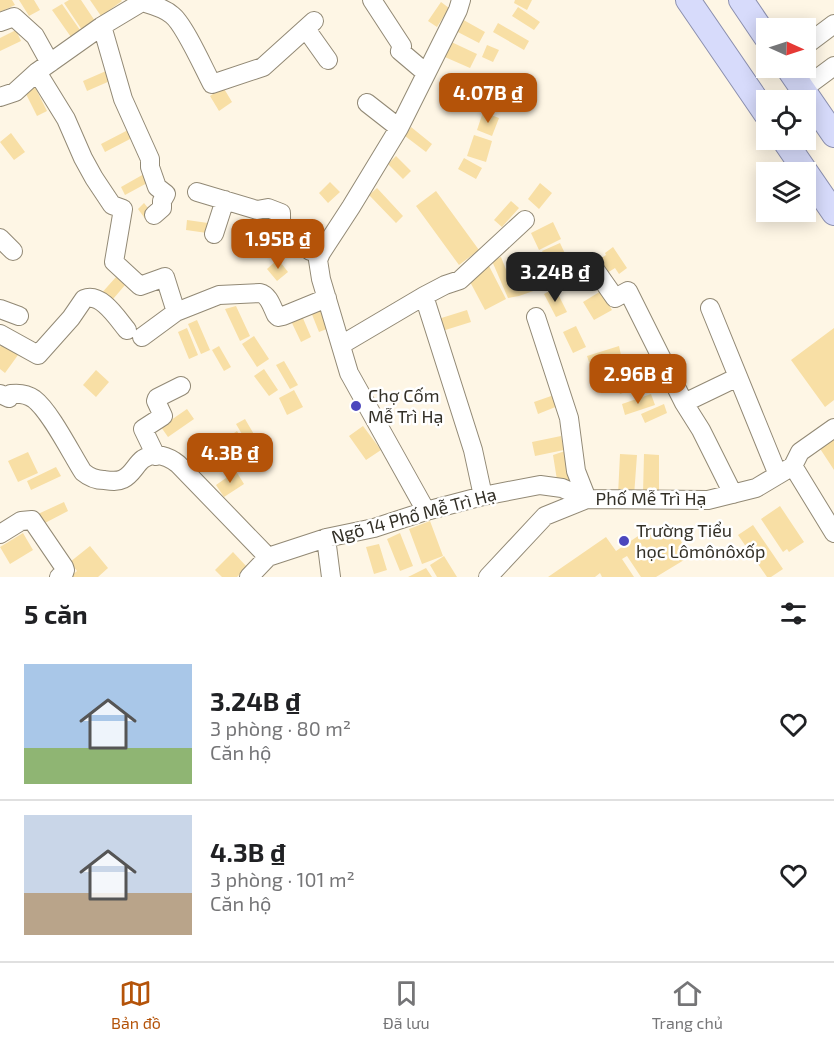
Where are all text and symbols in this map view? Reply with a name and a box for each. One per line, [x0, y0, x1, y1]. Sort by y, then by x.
north arrow [756, 18, 816, 78]
map controls [756, 18, 816, 222]
pin: 4.07B ₫ [433, 73, 543, 124]
text: 4.07B ₫ [453, 80, 523, 104]
button: locate [756, 90, 816, 150]
button: layers [756, 162, 816, 222]
pin: 1.95B ₫ [223, 219, 333, 270]
text: 1.95B ₫ [245, 226, 311, 250]
pin: 3.24B ₫ [500, 252, 610, 303]
text: 3.24B ₫ [520, 259, 590, 283]
pin: 2.96B ₫ [583, 354, 693, 405]
text: 2.96B ₫ [603, 361, 673, 385]
place label: Chợ Cốm Mễ Trì Hạ [368, 384, 443, 427]
marker: Chợ Cốm Mễ Trì Hạ [349, 399, 363, 413]
pin: 4.3B ₫ [181, 433, 279, 484]
text: 4.3B ₫ [201, 440, 259, 464]
street label: Ngõ 14 Phố Mễ Trì Hạ [329, 482, 499, 548]
street label: Phố Mễ Trì Hạ [596, 487, 706, 509]
place label: Trường Tiểu học Lômônôxốp [636, 519, 765, 562]
marker: Trường Tiểu học Lômônôxốp [617, 534, 631, 548]
icon: filters [777, 597, 810, 630]
text: 5 căn [24, 598, 88, 629]
text: 3.24B ₫ [210, 685, 300, 716]
icon: home [72, 688, 144, 760]
icon: heart [777, 708, 810, 741]
text: 3 phòng · 80 m² [210, 716, 351, 740]
text: Căn hộ [210, 740, 271, 764]
text: 4.3B ₫ [210, 836, 285, 867]
icon: home [72, 839, 144, 911]
icon: heart [777, 859, 810, 892]
text: 3 phòng · 101 m² [210, 867, 355, 891]
text: Căn hộ [210, 891, 271, 915]
tab: Bản đồ [111, 977, 161, 1032]
tab: Đã lưu [383, 977, 430, 1032]
tab: Trang chủ [652, 977, 723, 1032]

